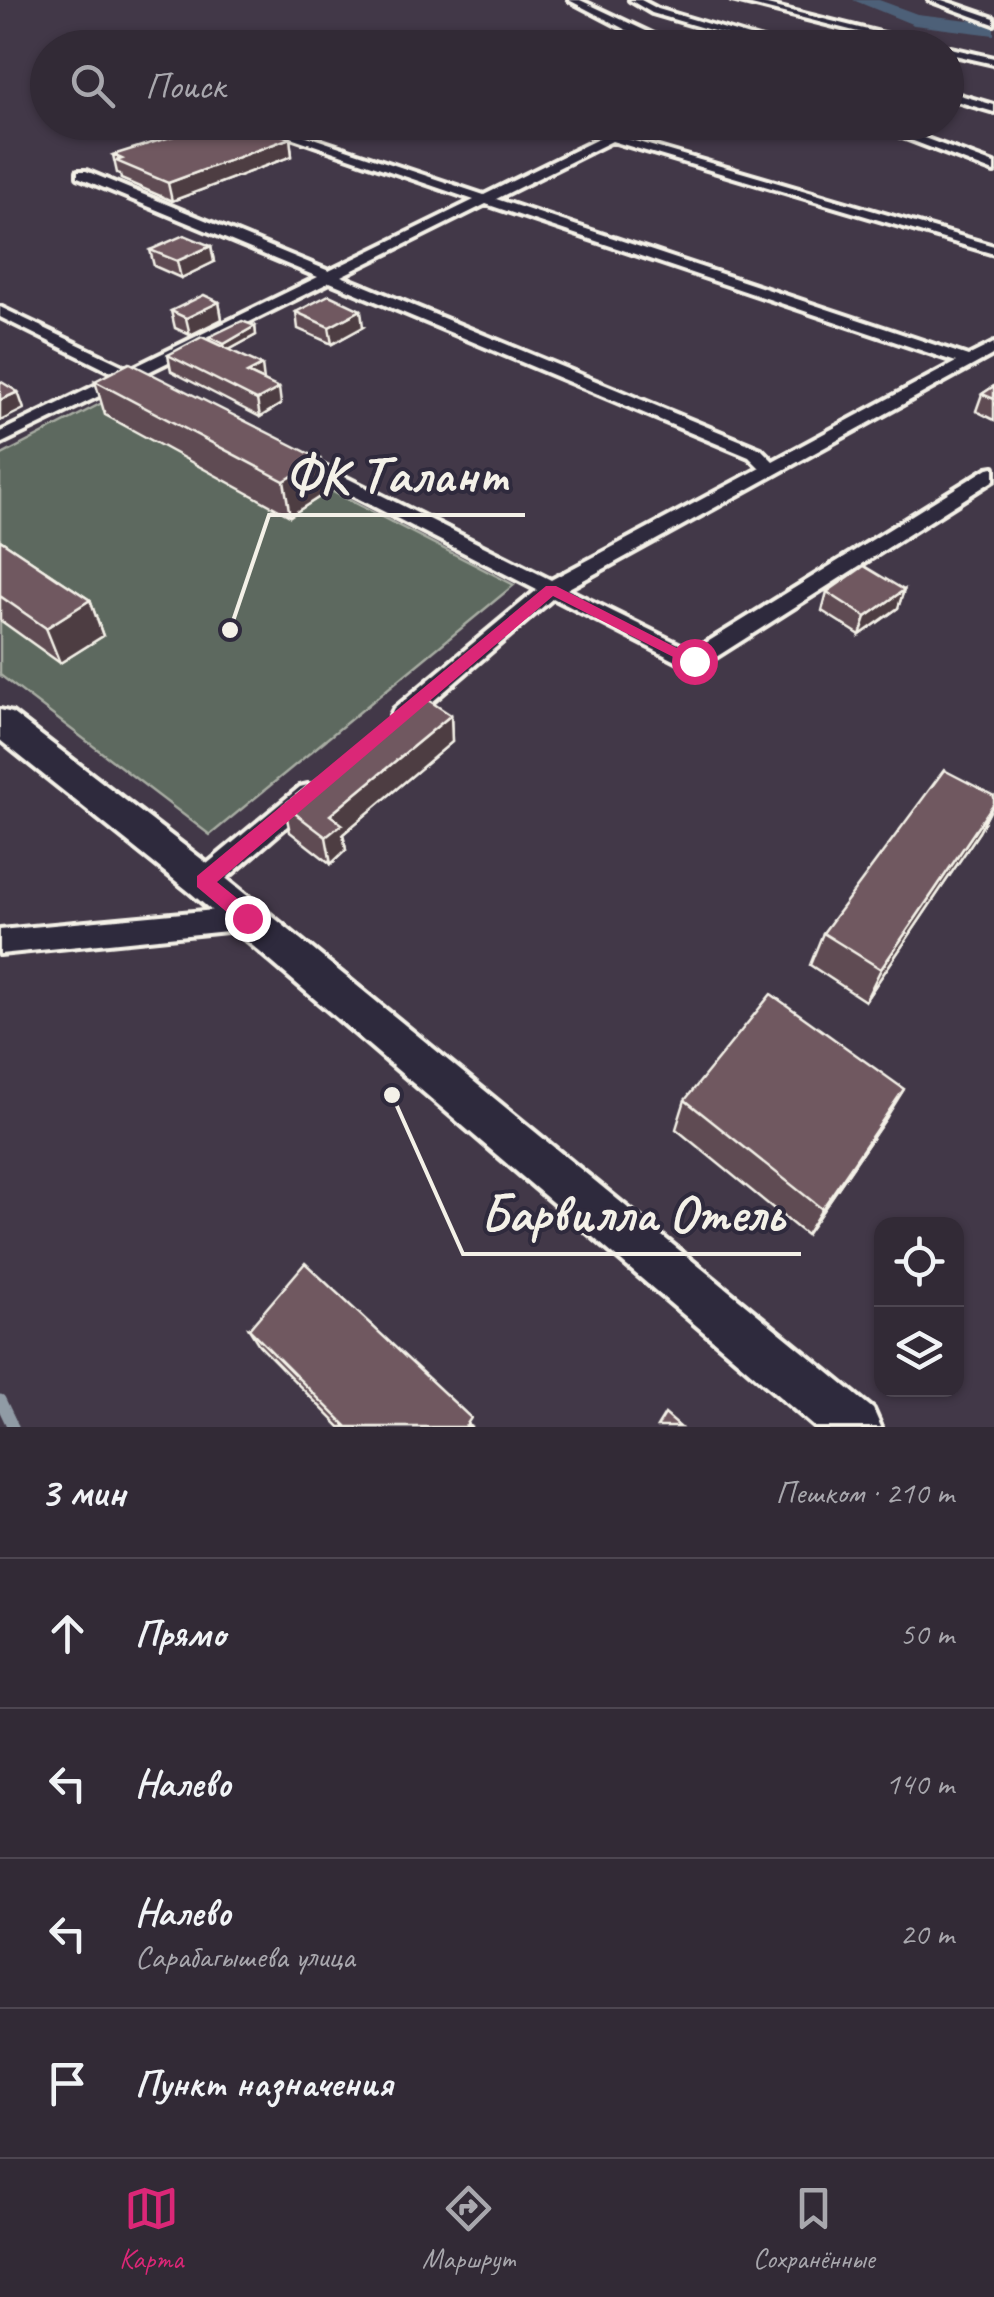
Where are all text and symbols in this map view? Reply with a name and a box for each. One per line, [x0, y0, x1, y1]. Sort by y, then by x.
search box [30, 30, 964, 140]
icon: search [65, 58, 120, 113]
text: Поиск [145, 62, 225, 109]
callout: ФК Талант [269, 433, 525, 515]
text: ФК Талант [285, 442, 510, 508]
route start [672, 639, 718, 685]
route end [225, 896, 271, 942]
callout: Барвилла Отель [463, 1172, 801, 1254]
text: Барвилла Отель [480, 1181, 787, 1247]
map controls [874, 1217, 964, 1397]
button: locate [874, 1217, 964, 1307]
button: layers [874, 1307, 964, 1397]
text: 3 мин [40, 1466, 125, 1519]
text: Пешком · 210 m [775, 1472, 954, 1513]
icon: ahead [40, 1606, 95, 1661]
text: Прямо [135, 1610, 225, 1657]
text: 50 m [900, 1613, 954, 1654]
icon: left [40, 1756, 95, 1811]
text: Налево [135, 1760, 231, 1807]
text: 140 m [885, 1763, 954, 1804]
text: Налево [135, 1889, 231, 1936]
icon: left [40, 1906, 95, 1961]
text: 20 m [900, 1913, 954, 1954]
text: Сарабагышева улица [135, 1936, 355, 1977]
icon: arrive [40, 2056, 95, 2111]
text: Пункт назначения [135, 2060, 392, 2107]
tab: Карта [119, 2181, 183, 2276]
tab: Маршрут [422, 2181, 514, 2276]
tab: Сохранённые [753, 2181, 875, 2276]

